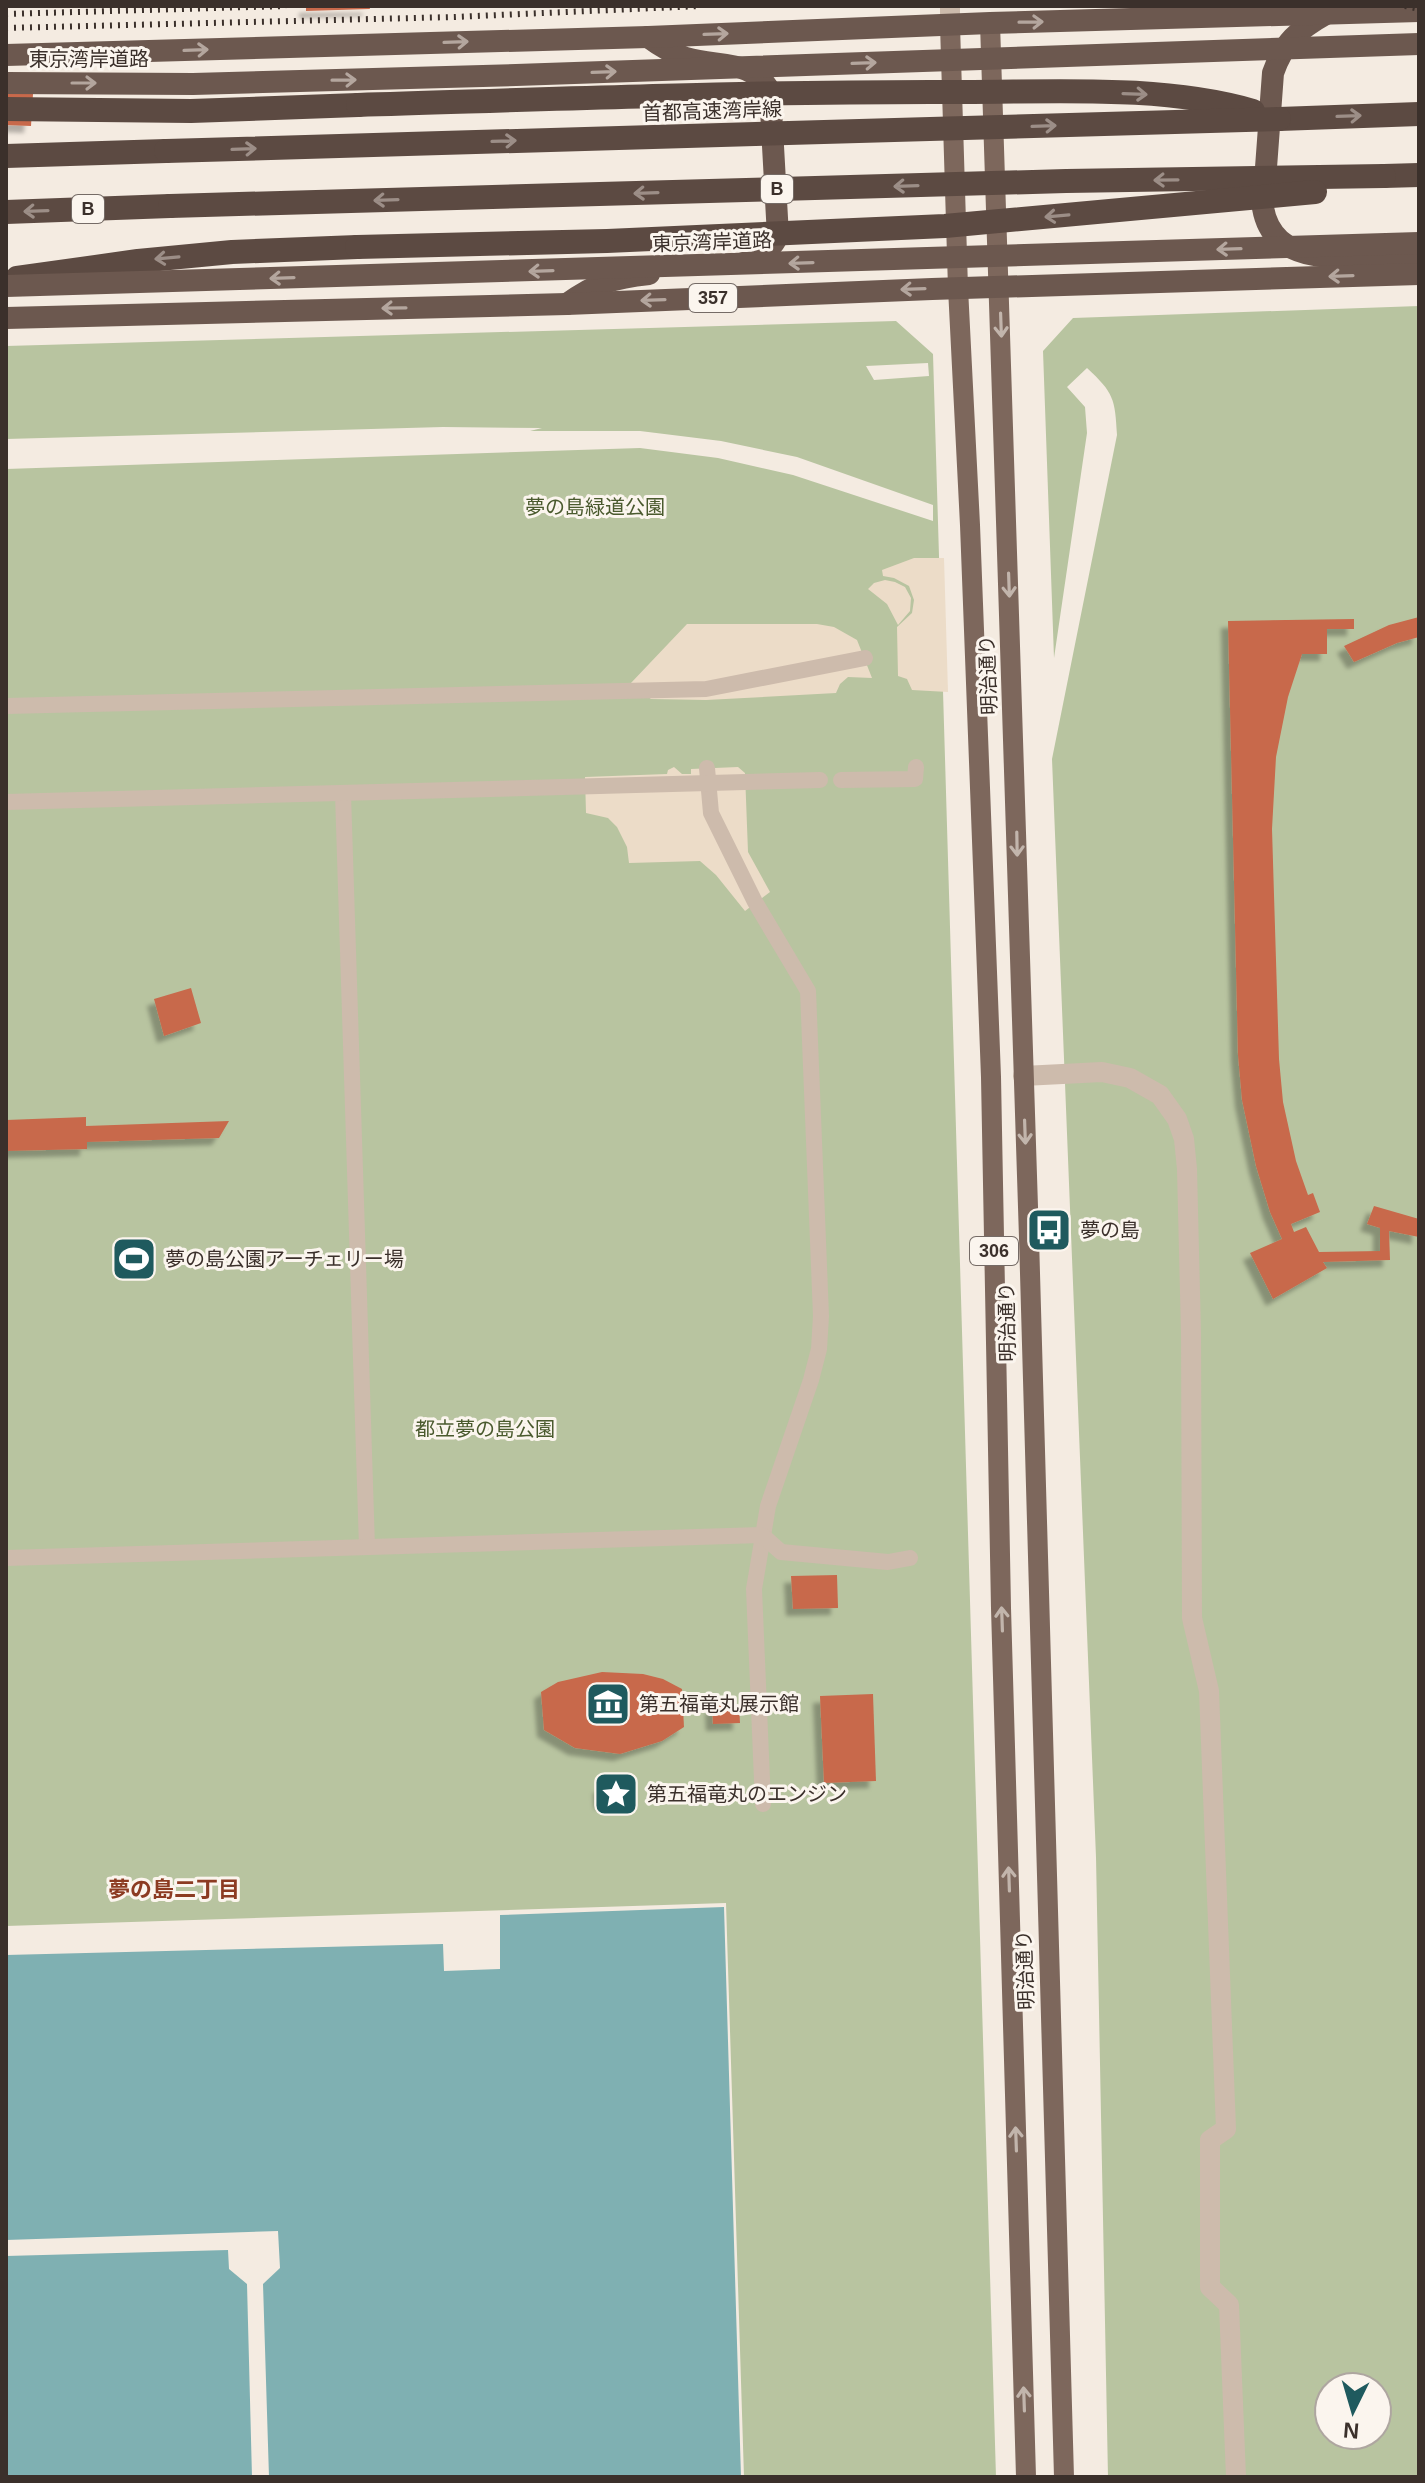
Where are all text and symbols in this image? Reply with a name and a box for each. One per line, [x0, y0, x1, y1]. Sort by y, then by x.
one-way arrow [1017, 15, 1044, 30]
one-way arrow [702, 26, 729, 41]
one-way arrow [442, 35, 469, 50]
one-way arrow [182, 42, 209, 57]
street label: 東京湾岸道路 [29, 48, 149, 70]
one-way arrow [850, 55, 877, 70]
one-way arrow [590, 65, 617, 80]
one-way arrow [330, 72, 357, 87]
one-way arrow [70, 75, 97, 91]
one-way arrow [1121, 87, 1148, 102]
street label: 首都高速湾岸線 [642, 98, 782, 124]
one-way arrow [1335, 109, 1362, 124]
one-way arrow [1030, 118, 1057, 133]
one-way arrow [490, 134, 517, 149]
one-way arrow [230, 141, 257, 157]
one-way arrow [1153, 172, 1180, 187]
road number: B [761, 175, 793, 203]
one-way arrow [893, 178, 920, 193]
one-way arrow [633, 185, 660, 200]
one-way arrow [373, 192, 400, 208]
road number: B [72, 195, 104, 223]
one-way arrow [23, 203, 50, 218]
one-way arrow [1044, 209, 1070, 224]
street label: 東京湾岸道路 [652, 229, 772, 255]
one-way arrow [1216, 242, 1243, 257]
one-way arrow [154, 251, 181, 266]
one-way arrow [788, 256, 815, 271]
one-way arrow [528, 263, 555, 279]
one-way arrow [1328, 269, 1355, 284]
one-way arrow [269, 271, 296, 286]
one-way arrow [900, 282, 927, 297]
road number: 357 [689, 284, 737, 312]
one-way arrow [640, 293, 667, 308]
one-way arrow [381, 301, 408, 316]
one-way arrow [993, 311, 1008, 338]
park label: 夢の島緑道公園 [525, 496, 665, 518]
one-way arrow [1002, 571, 1017, 598]
street label: 明治通り [976, 635, 1000, 715]
one-way arrow [1009, 830, 1025, 857]
one-way arrow [1018, 1118, 1033, 1145]
bus stop icon: 夢の島 [1025, 1206, 1073, 1254]
place label: 夢の島 [1080, 1219, 1140, 1241]
sports icon: 夢の島公園アーチェリー場 [110, 1235, 158, 1283]
road number: 306 [970, 1237, 1018, 1265]
place label: 夢の島公園アーチェリー場 [165, 1248, 404, 1270]
street label: 明治通り [995, 1282, 1019, 1362]
park label: 都立夢の島公園 [415, 1418, 555, 1440]
one-way arrow [994, 1606, 1009, 1633]
museum icon: 第五福竜丸展示館 [584, 1680, 632, 1728]
place label: 第五福竜丸展示館 [639, 1693, 799, 1715]
place icon: 第五福竜丸のエンジン [592, 1770, 640, 1818]
place label: 第五福竜丸のエンジン [647, 1783, 847, 1805]
one-way arrow [1001, 1866, 1016, 1893]
district label: 夢の島二丁目 [108, 1877, 240, 1902]
street label: 明治通り [1013, 1930, 1037, 2010]
one-way arrow [1009, 2126, 1024, 2153]
north arrow [1313, 2371, 1393, 2451]
one-way arrow [1016, 2386, 1032, 2413]
text: N [1342, 2417, 1360, 2444]

